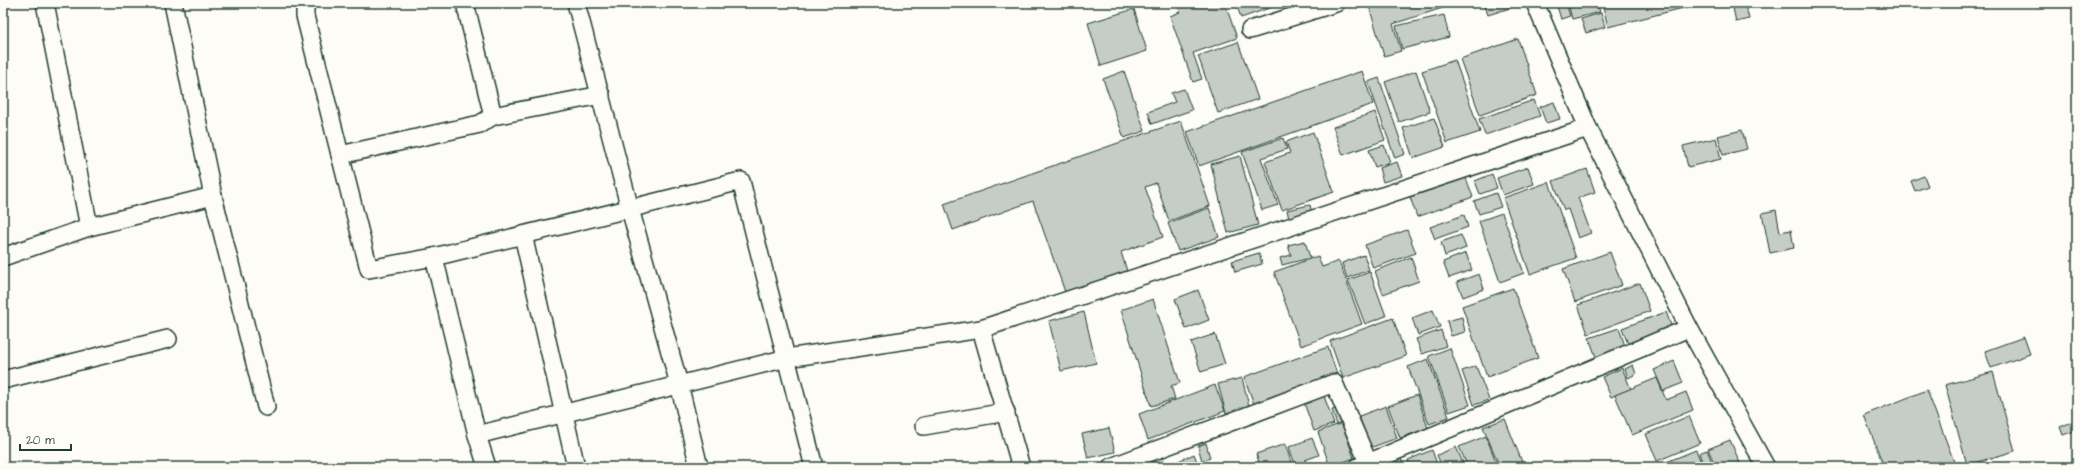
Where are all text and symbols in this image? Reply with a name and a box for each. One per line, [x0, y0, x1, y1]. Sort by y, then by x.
scale bar [20, 426, 71, 452]
text: 20 m [26, 432, 55, 449]

